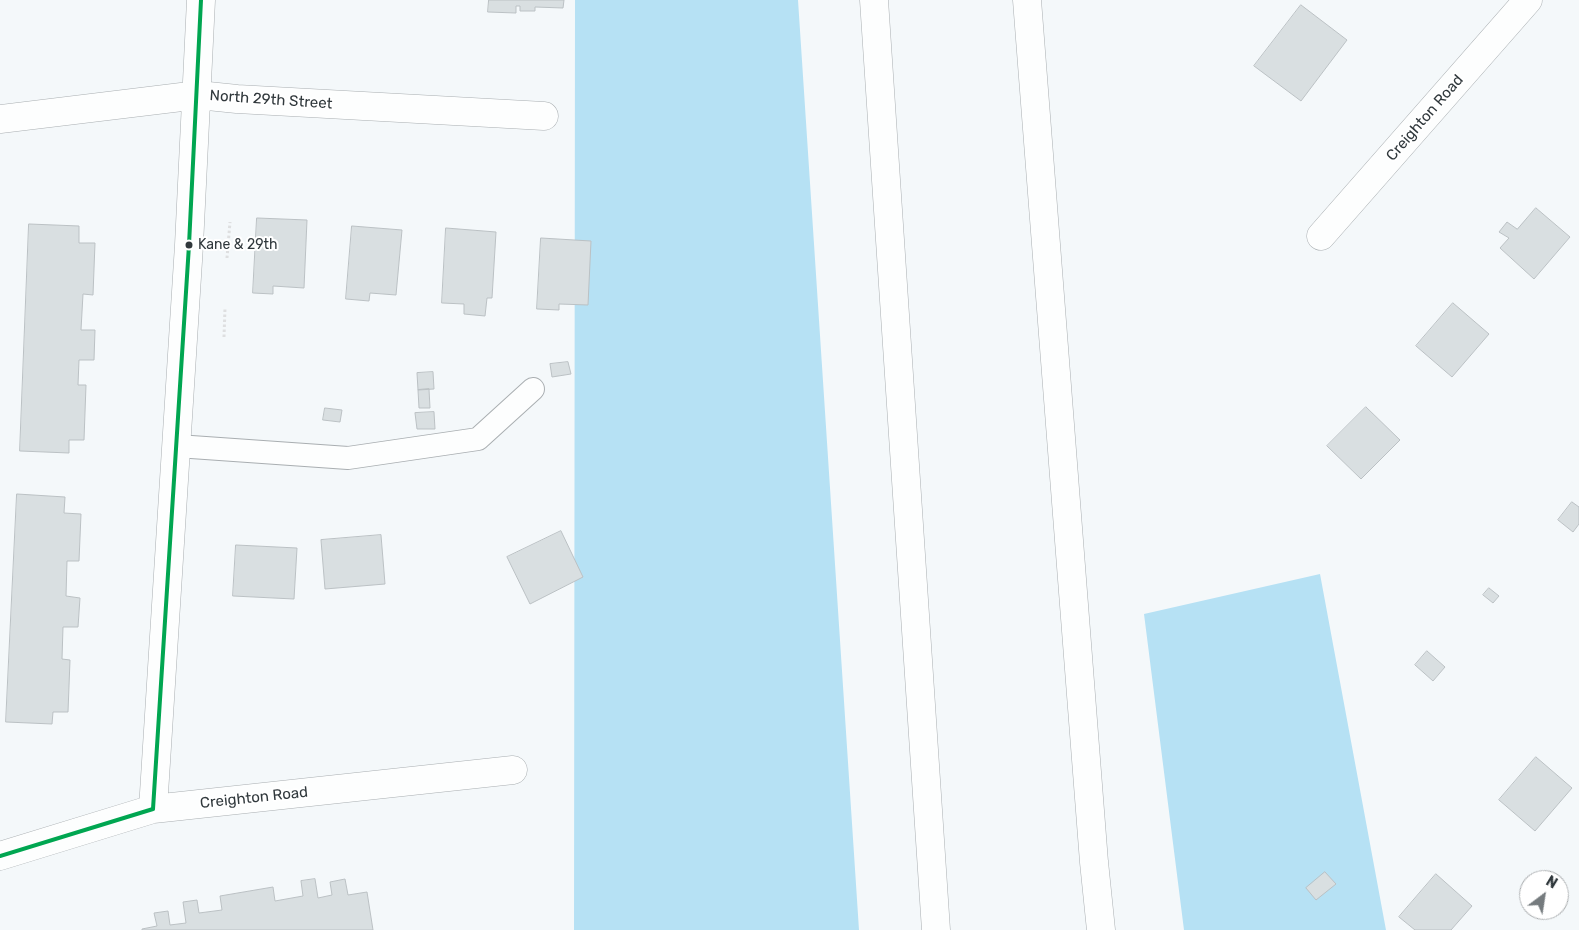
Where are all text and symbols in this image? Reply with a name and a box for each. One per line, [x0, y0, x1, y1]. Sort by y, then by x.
street label: Creighton Road [1383, 71, 1467, 165]
street label: North 29th Street [209, 87, 333, 113]
place label: Kane & 29th [198, 237, 277, 253]
marker: Kane & 29th [184, 240, 194, 250]
street label: Creighton Road [199, 783, 309, 813]
north arrow [1519, 870, 1569, 920]
text: N [1543, 873, 1560, 892]

